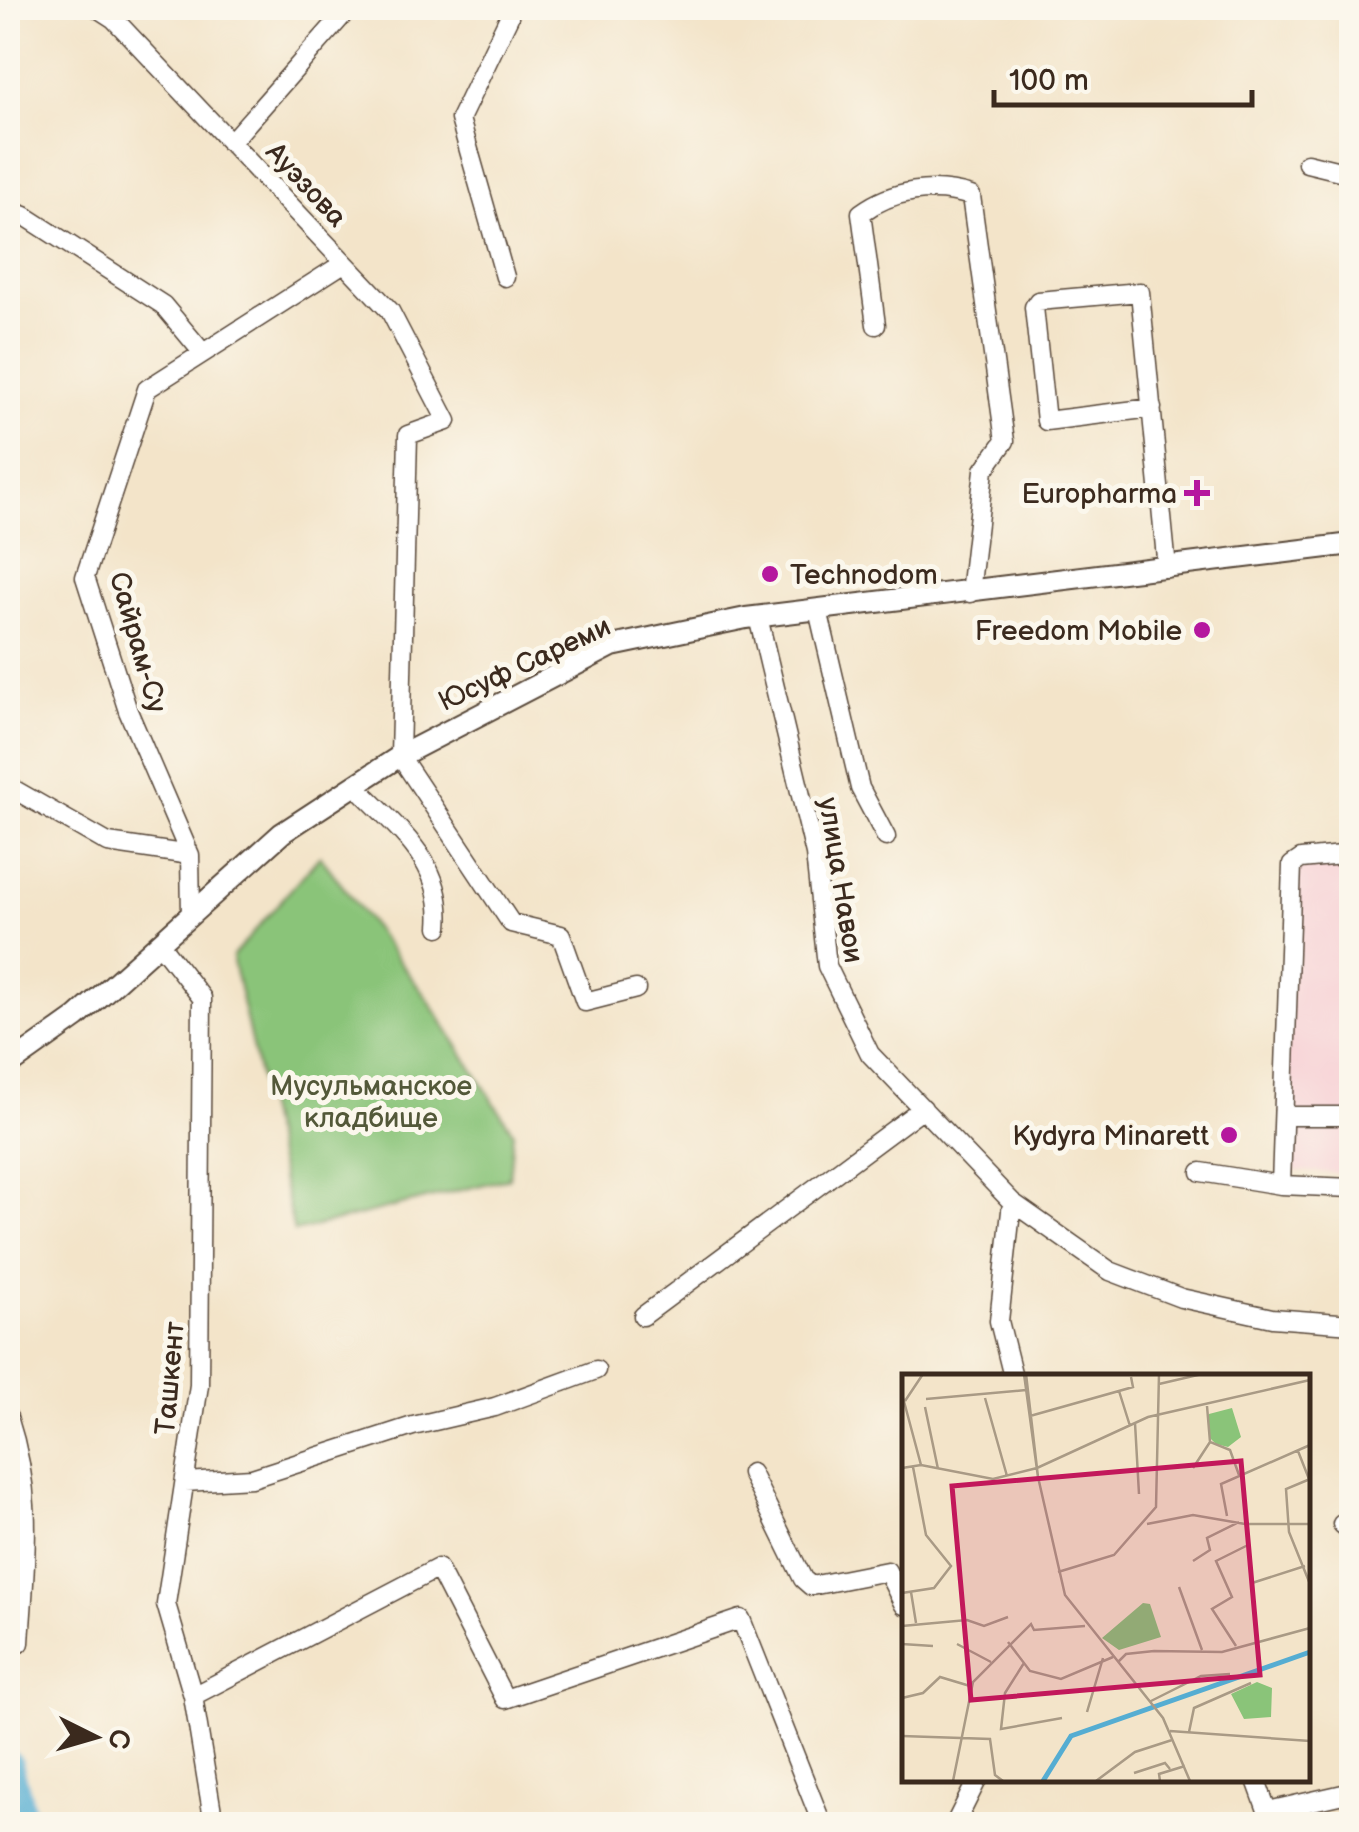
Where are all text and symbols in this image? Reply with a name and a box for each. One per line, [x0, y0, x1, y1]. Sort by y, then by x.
scale bar [994, 45, 1252, 107]
text: 100 m [1009, 63, 1089, 99]
street label: Ауэзова [258, 135, 354, 234]
place label: Europharma [1022, 478, 1177, 511]
marker: Europharma [1186, 482, 1208, 504]
place label: Technodom [790, 559, 938, 592]
marker: Technodom [759, 563, 781, 585]
street label: Сайрам-Су [102, 568, 173, 716]
street label: Юсуф Сареми [433, 610, 616, 719]
place label: Freedom Mobile [975, 615, 1182, 648]
marker: Freedom Mobile [1191, 619, 1213, 641]
street label: улица Навои [811, 795, 870, 965]
park label: Мусульманское кладбище [270, 1070, 472, 1135]
place label: Kydyra Minarett [1012, 1120, 1209, 1153]
marker: Kydyra Minarett [1218, 1124, 1240, 1146]
street label: Ташкент [149, 1320, 192, 1436]
inset map [902, 1374, 1309, 1782]
north arrow [45, 1687, 145, 1787]
text: С [101, 1728, 136, 1751]

